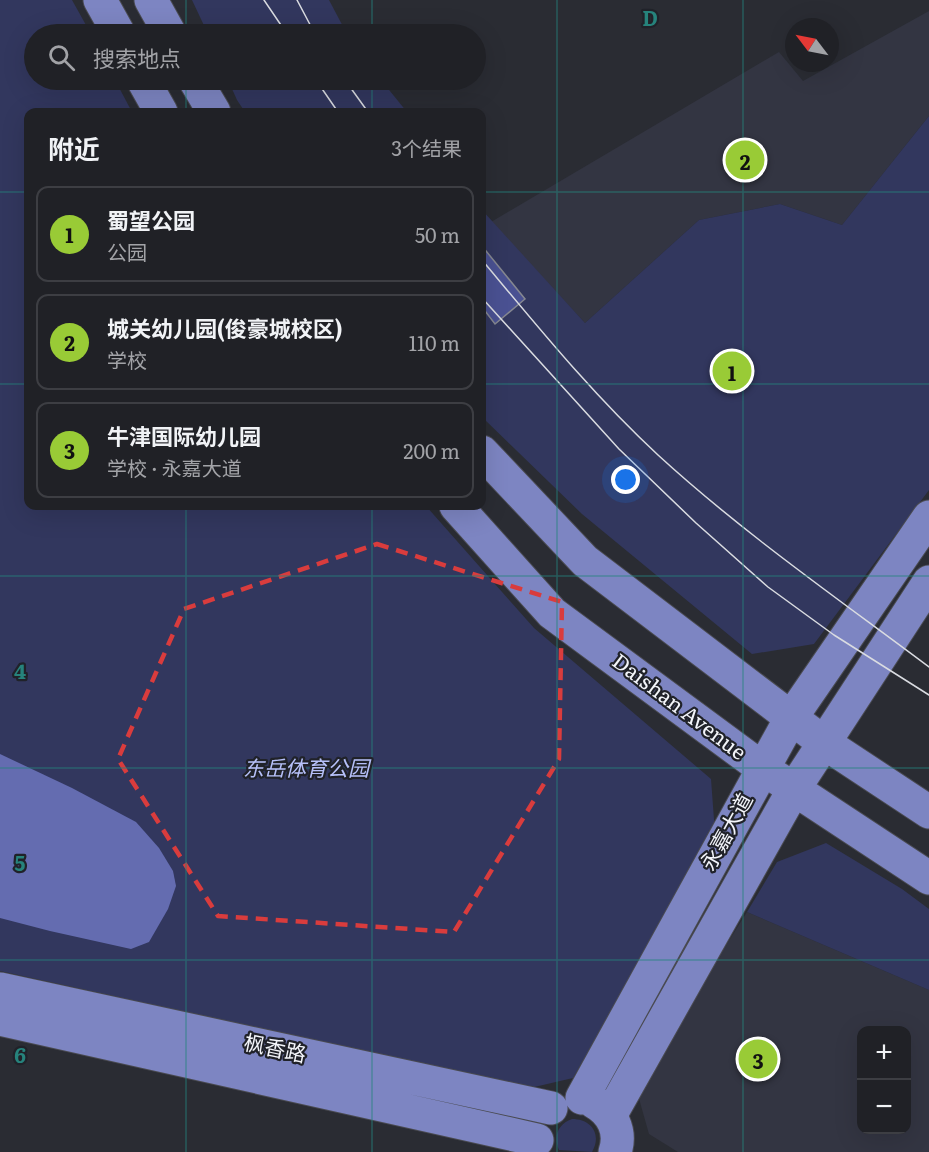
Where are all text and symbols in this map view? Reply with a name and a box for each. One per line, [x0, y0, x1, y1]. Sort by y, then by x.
text: D [642, 2, 658, 32]
north arrow [785, 18, 839, 72]
search box [24, 24, 486, 90]
icon: search [45, 41, 78, 74]
text: 搜索地点 [93, 41, 181, 74]
text: 附近 [48, 128, 100, 167]
text: 3个结果 [391, 132, 462, 162]
pin: 2 [726, 138, 764, 182]
text: 蜀望公园 [107, 203, 195, 236]
text: 1 [65, 219, 74, 249]
text: 50 m [415, 219, 460, 249]
text: 公园 [107, 236, 147, 266]
text: 城关幼儿园(俊豪城校区) [107, 311, 343, 344]
text: 2 [64, 327, 75, 357]
text: 110 m [409, 327, 460, 357]
text: 学校 [107, 344, 147, 374]
pin: 1 [712, 348, 752, 394]
text: 牛津国际幼儿园 [107, 419, 261, 452]
text: 3 [64, 435, 75, 465]
text: 200 m [403, 435, 460, 465]
text: 学校 · 永嘉大道 [107, 452, 242, 482]
your location [611, 465, 640, 494]
street label: Daishan Avenue [607, 644, 754, 766]
text: 4 [14, 655, 26, 685]
park label: 东岳体育公园 [243, 751, 372, 782]
street label: 永嘉大道 [691, 787, 759, 875]
text: 5 [15, 847, 26, 877]
street label: 枫香路 [241, 1025, 310, 1068]
map controls [857, 1026, 911, 1134]
button: + [857, 1026, 911, 1080]
pin: 3 [738, 1036, 777, 1082]
text: 6 [14, 1039, 26, 1069]
button: − [857, 1080, 911, 1134]

